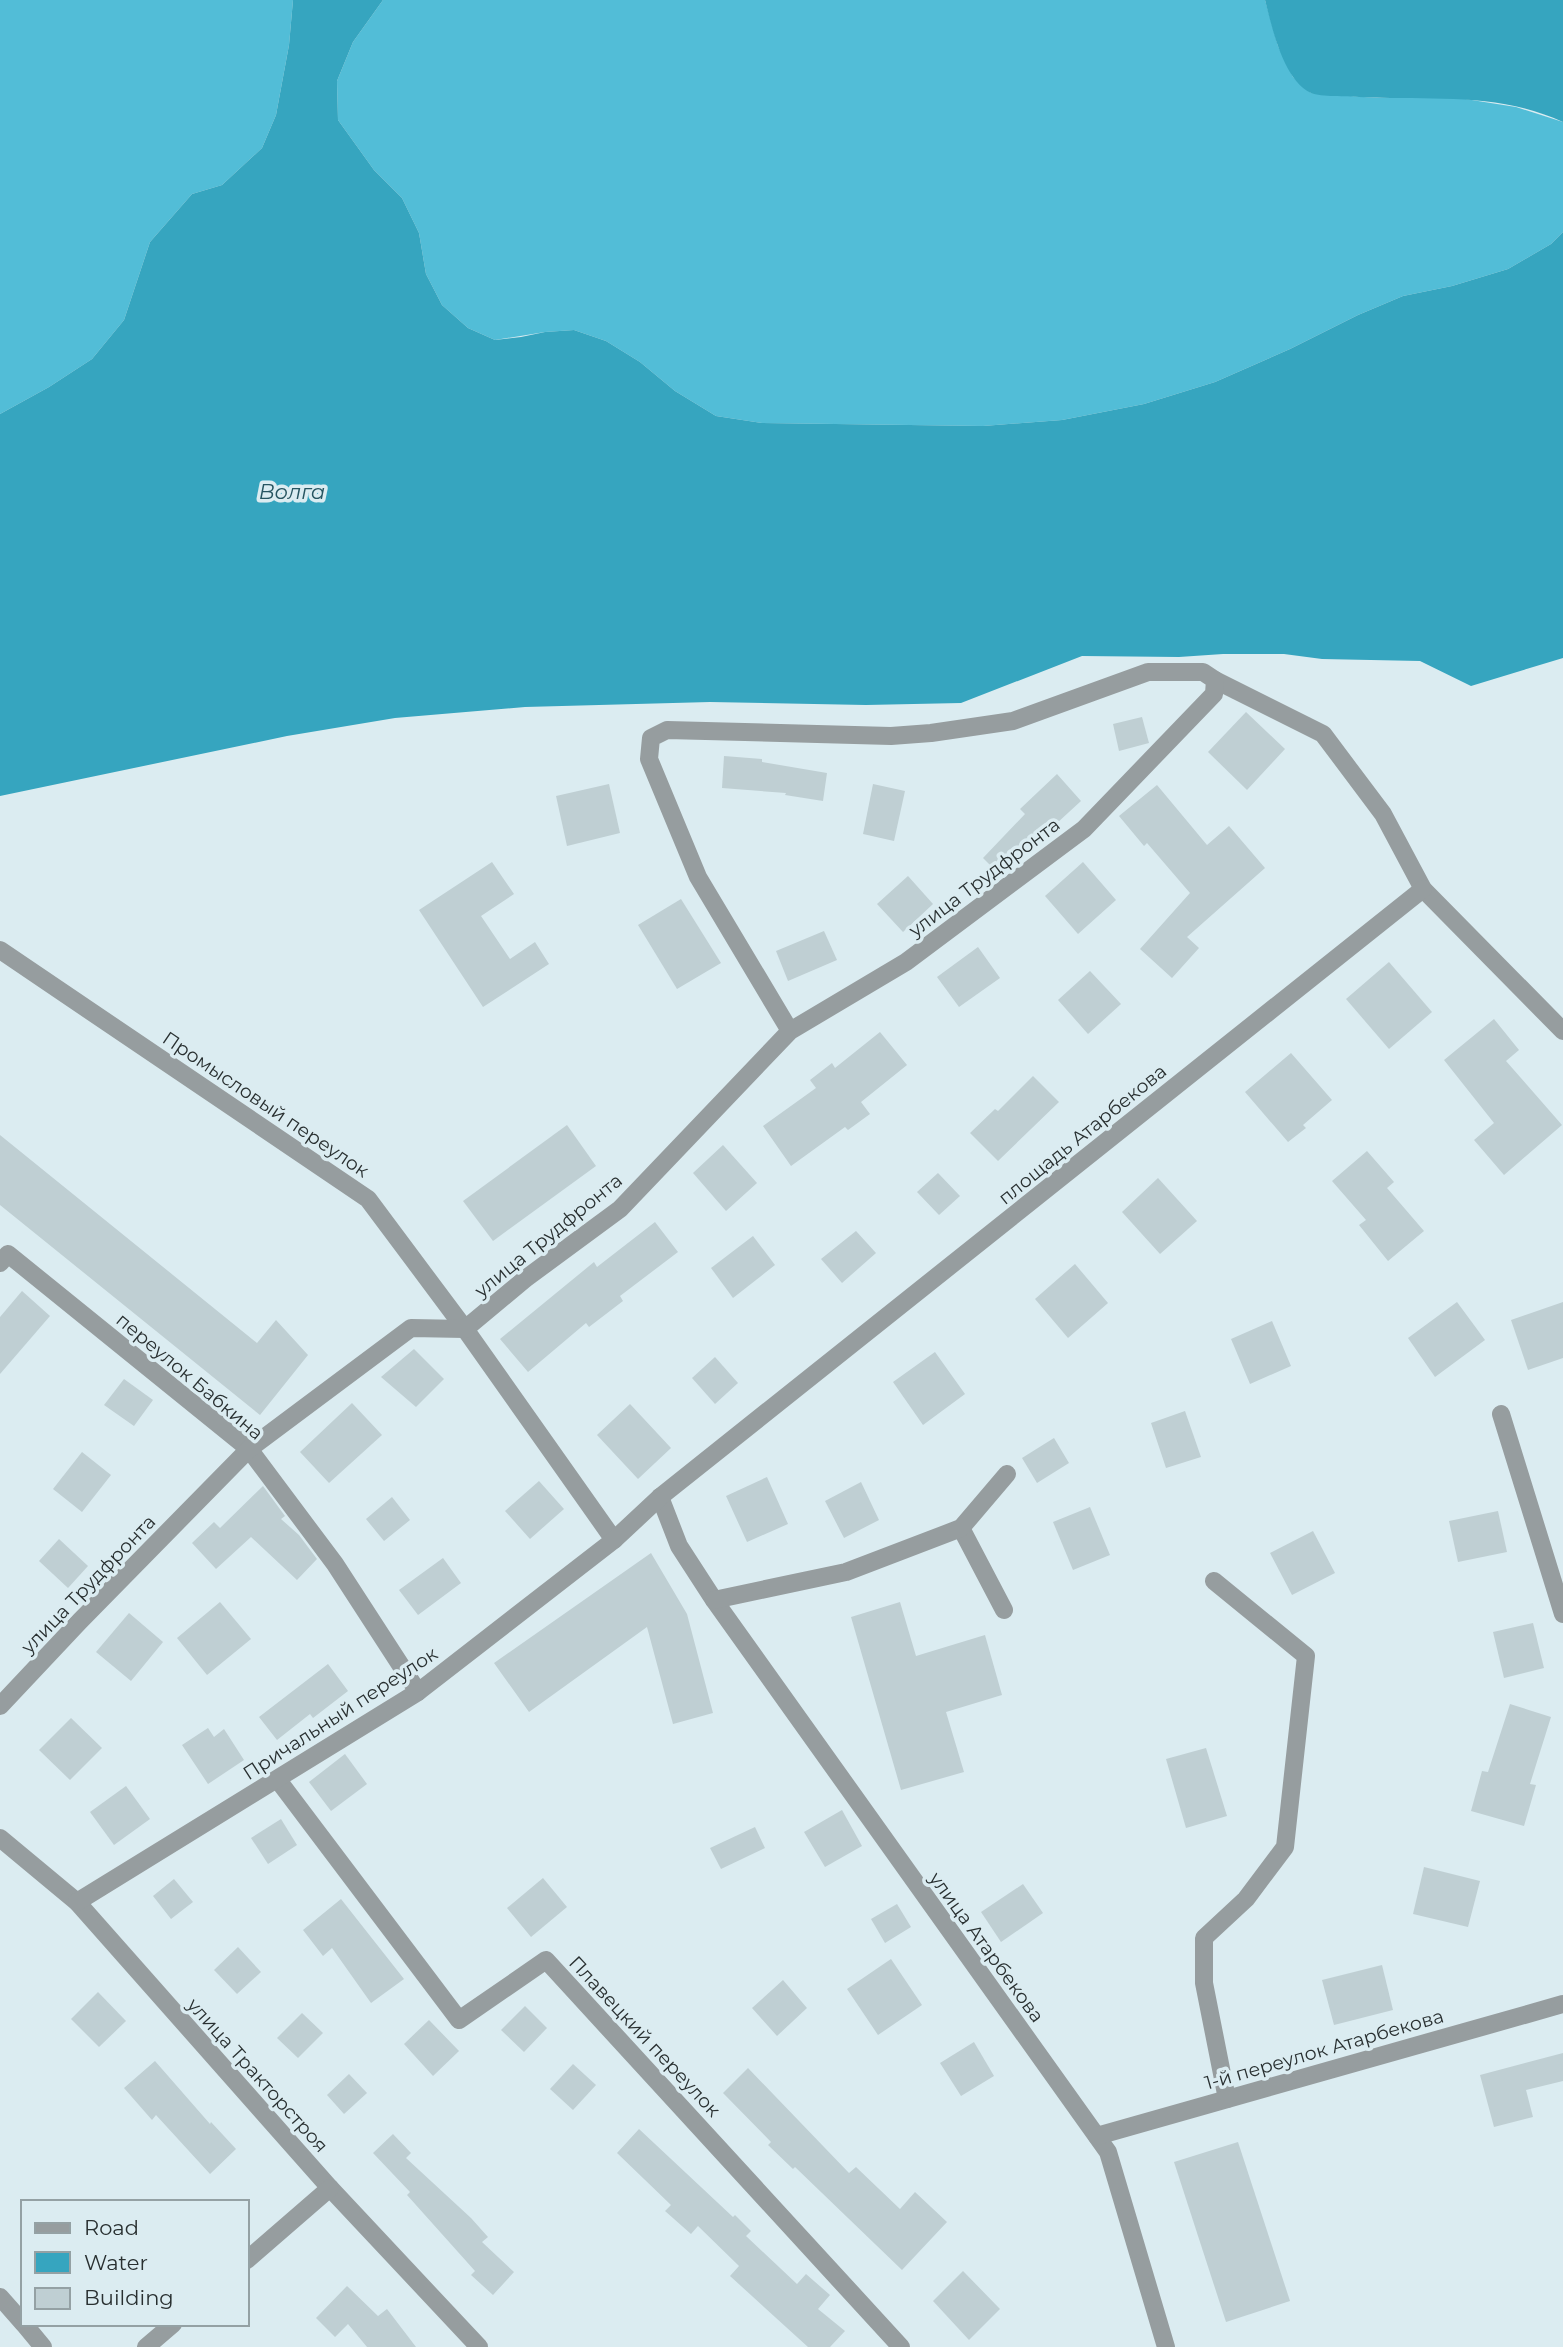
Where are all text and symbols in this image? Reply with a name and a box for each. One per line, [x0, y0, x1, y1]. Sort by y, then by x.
water label: Волга [259, 479, 325, 504]
street label: улица Трудфронта [903, 813, 1064, 942]
street label: Промысловый переулок [158, 1027, 373, 1182]
street label: площадь Атарбекова [994, 1059, 1171, 1209]
street label: улица Трудфронта [469, 1169, 627, 1303]
street label: переулок Бабкина [111, 1308, 268, 1445]
street label: улица Трудфронта [16, 1510, 160, 1659]
street label: Причальный переулок [239, 1642, 442, 1785]
street label: улица Атарбекова [924, 1867, 1049, 2027]
street label: Плавецкий переулок [564, 1951, 725, 2122]
street label: улица Тракторстроя [182, 1993, 333, 2157]
street label: 1-й переулок Атарбекова [1202, 2004, 1446, 2095]
legend [21, 2200, 248, 2326]
text: Road [84, 2215, 139, 2240]
text: Water [84, 2250, 148, 2275]
text: Building [84, 2285, 174, 2310]

